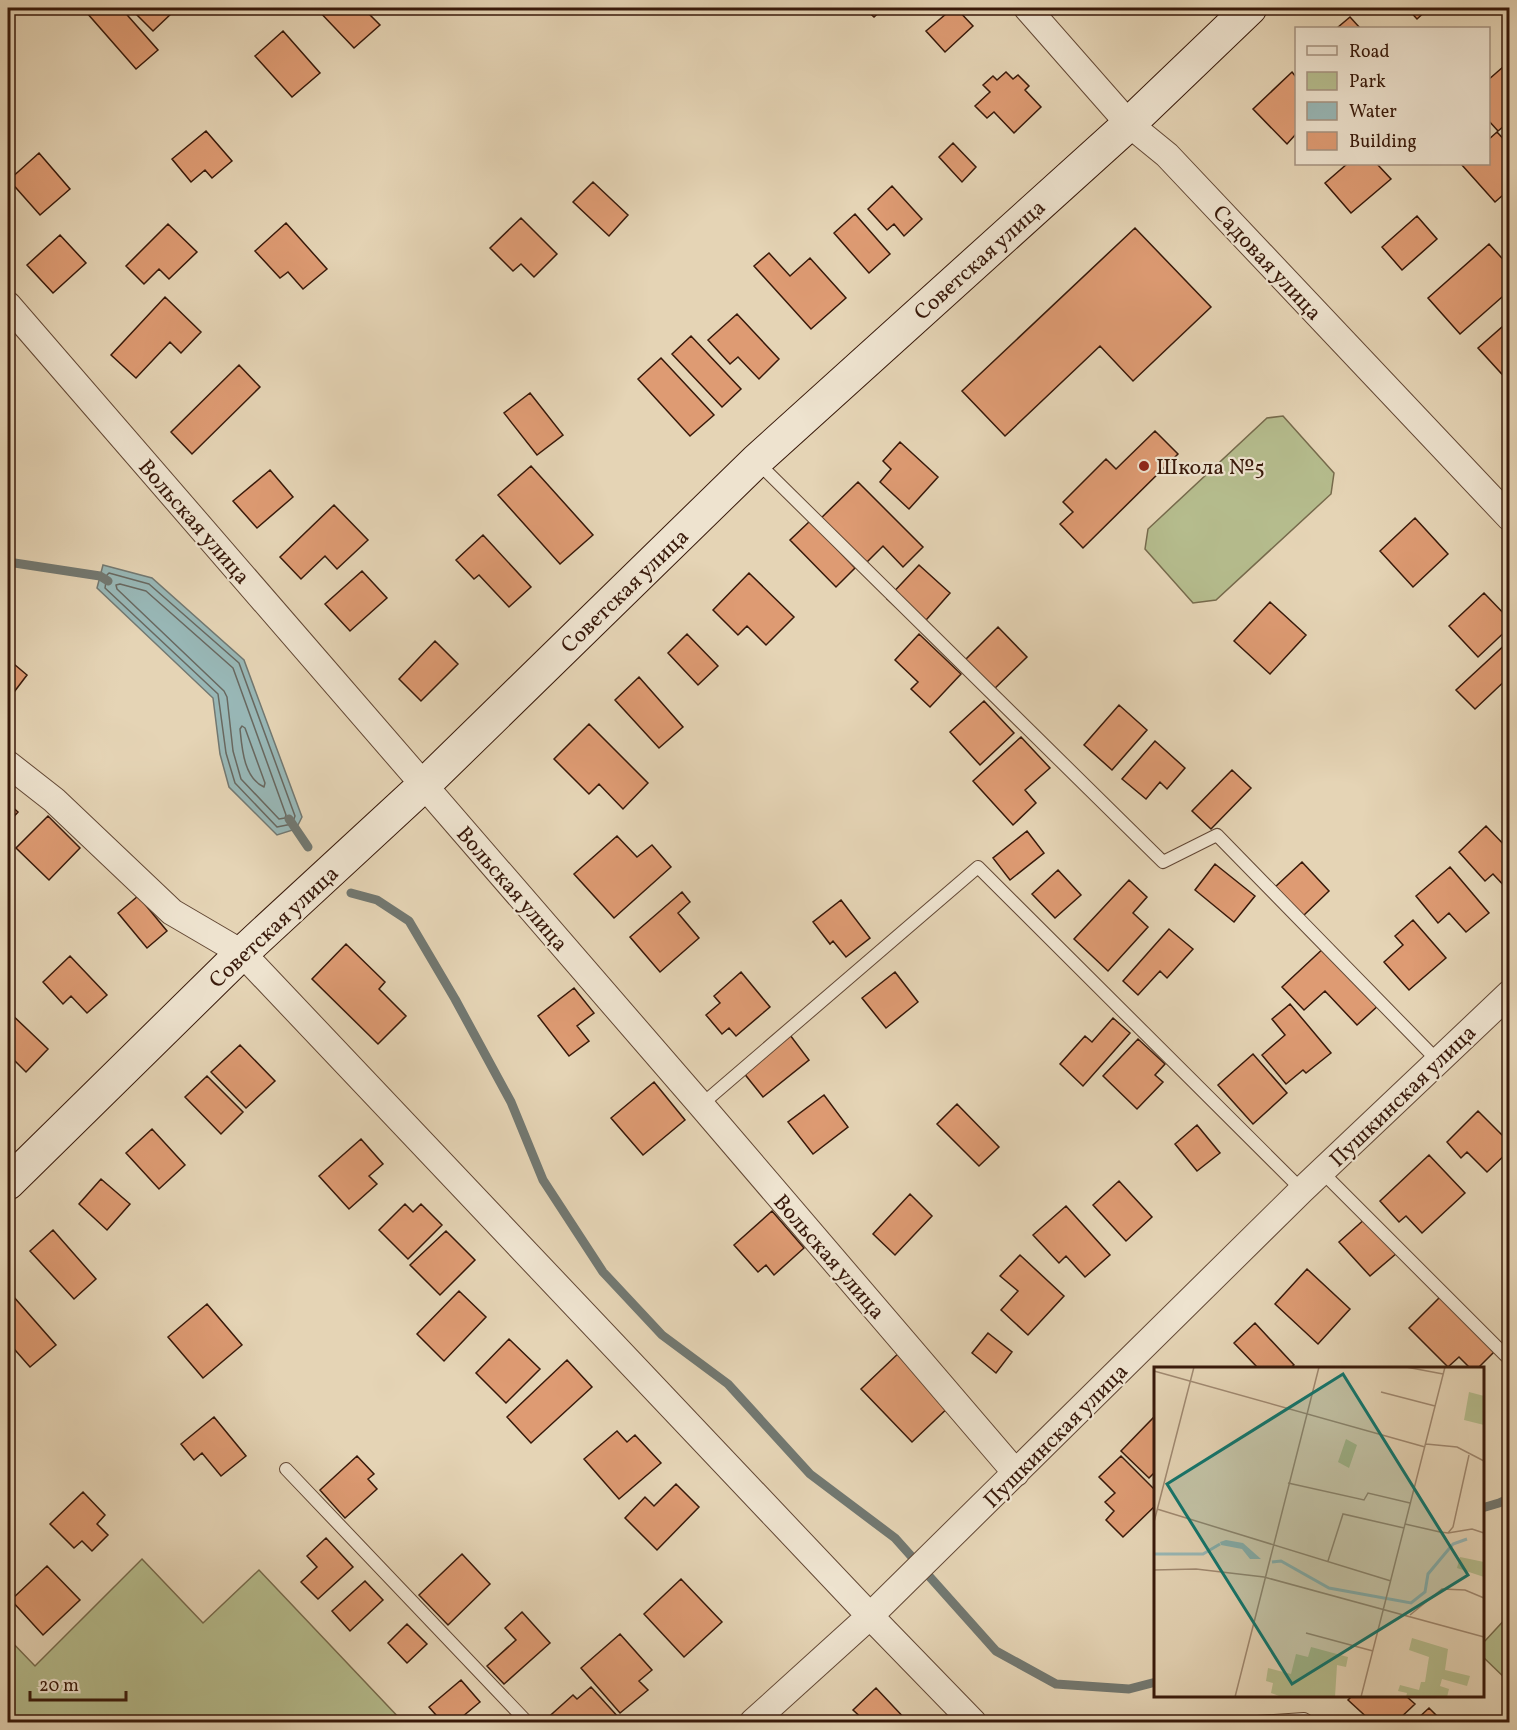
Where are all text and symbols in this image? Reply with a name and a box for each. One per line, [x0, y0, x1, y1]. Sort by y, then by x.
legend [1295, 27, 1490, 165]
text: Road [1349, 40, 1390, 65]
text: Park [1349, 70, 1386, 95]
text: Water [1349, 100, 1397, 125]
text: Building [1349, 130, 1417, 155]
street label: Советская улица [908, 193, 1053, 328]
street label: Садовая улица [1204, 199, 1328, 328]
street label: Вольская улица [130, 453, 256, 592]
place label: Школа №5 [1156, 453, 1265, 484]
marker: Школа №5 [1137, 459, 1151, 473]
street label: Советская улица [555, 522, 697, 661]
street label: Вольская улица [448, 820, 574, 959]
street label: Советская улица [203, 859, 347, 996]
street label: Пушкинская улица [1323, 1018, 1484, 1175]
street label: Вольская улица [765, 1188, 891, 1327]
street label: Пушкинская улица [977, 1357, 1136, 1516]
inset map [1154, 1367, 1484, 1697]
scale bar [30, 1664, 126, 1702]
text: 20 m [39, 1674, 79, 1699]

